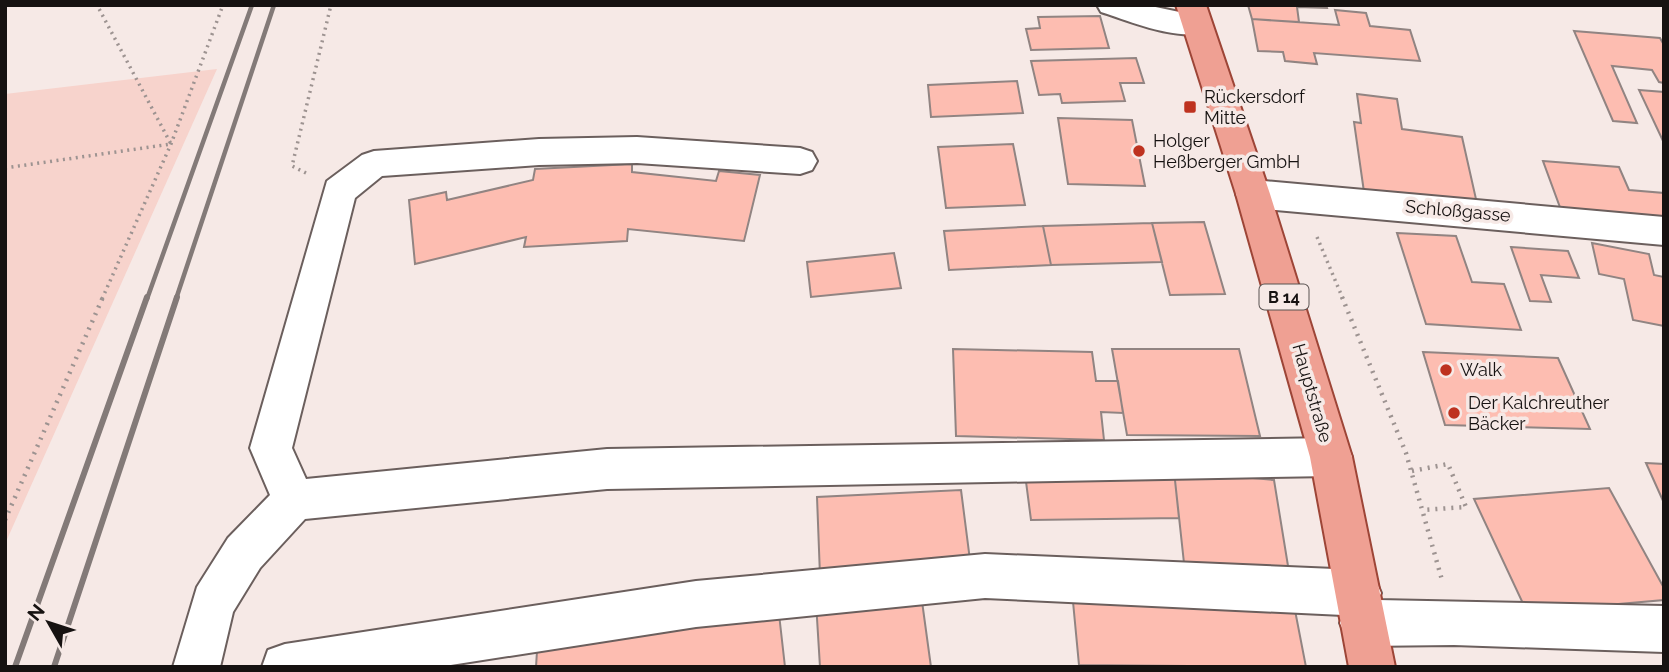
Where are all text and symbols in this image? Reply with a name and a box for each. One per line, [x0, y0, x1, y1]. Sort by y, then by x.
place label: Rückersdorf Mitte [1204, 86, 1306, 128]
marker: Rückersdorf Mitte [1182, 99, 1198, 115]
place label: Holger Heßberger GmbH [1153, 130, 1300, 172]
marker: Holger Heßberger GmbH [1131, 143, 1147, 159]
street label: Schloßgasse [1404, 195, 1512, 226]
road number: B 14 [1260, 284, 1308, 310]
street label: Hauptstraße [1288, 341, 1337, 445]
place label: Walk [1460, 359, 1503, 380]
marker: Walk [1438, 362, 1454, 378]
place label: Der Kalchreuther Bäcker [1468, 392, 1610, 434]
marker: Der Kalchreuther Bäcker [1446, 405, 1462, 421]
north arrow [14, 588, 84, 658]
text: N [23, 600, 49, 625]

